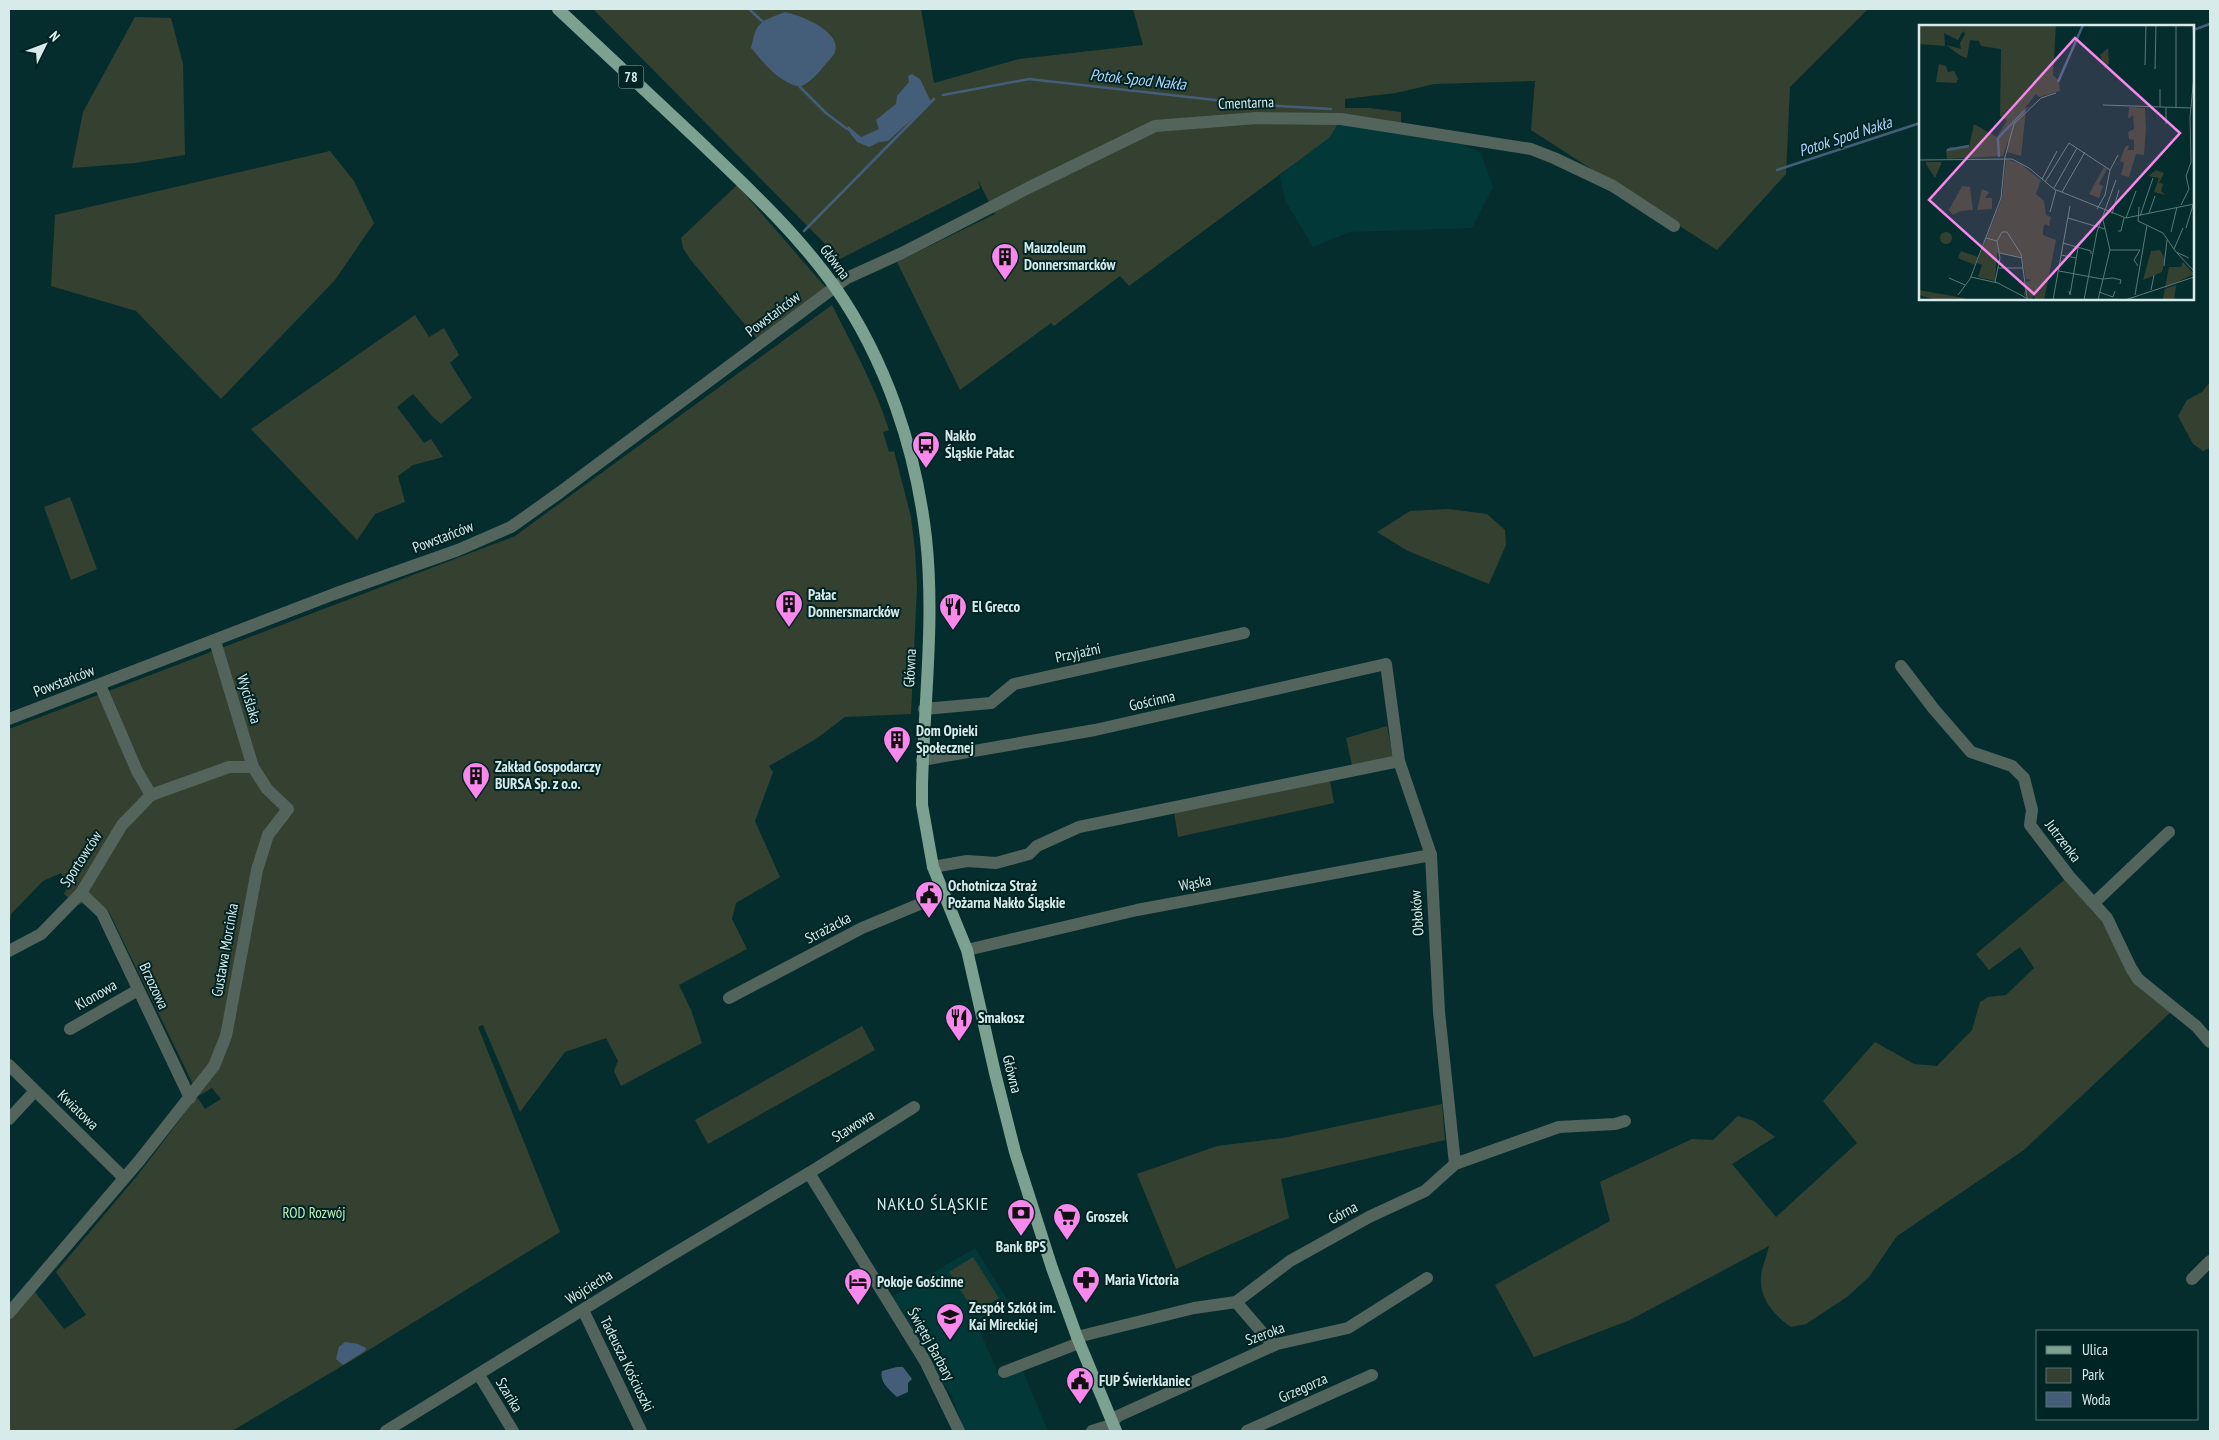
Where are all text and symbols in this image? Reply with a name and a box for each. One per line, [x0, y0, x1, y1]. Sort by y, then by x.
north arrow [20, 20, 70, 70]
inset map [1919, 25, 2194, 300]
text: N [45, 27, 64, 45]
water label: Potok Spod Nakła [1089, 64, 1189, 94]
road number: 78 [618, 66, 644, 88]
street label: Cmentarna [1218, 92, 1274, 113]
water label: Potok Spod Nakła [1796, 111, 1895, 160]
place label: Mauzoleum Donnersmarcków [1024, 238, 1117, 274]
street label: Główna [816, 241, 855, 283]
building icon: Mauzoleum Donnersmarcków [990, 242, 1020, 281]
street label: Powstańców [742, 287, 804, 340]
place label: Nakło Śląskie Pałac [945, 426, 1015, 462]
bus stop icon: Nakło Śląskie Pałac [911, 430, 941, 469]
street label: Powstańców [410, 516, 476, 557]
place label: Pałac Donnersmarcków [808, 585, 901, 621]
building icon: Pałac Donnersmarcków [774, 589, 804, 628]
restaurant icon: El Grecco [938, 592, 968, 631]
place label: El Grecco [972, 597, 1020, 616]
street label: Przyjaźni [1053, 638, 1102, 667]
street label: Główna [899, 648, 920, 688]
street label: Powstańców [31, 660, 97, 701]
street label: Wyciślaka [233, 672, 266, 726]
street label: Gościnna [1127, 686, 1177, 715]
place label: Dom Opieki Społecznej [916, 721, 978, 757]
building icon: Dom Opieki Społecznej [882, 725, 912, 764]
place label: Zakład Gospodarczy BURSA Sp. z o.o. [495, 757, 602, 793]
building icon: Zakład Gospodarczy BURSA Sp. z o.o. [461, 761, 491, 800]
street label: Jutrzenka [2041, 815, 2085, 866]
street label: Sportowców [55, 827, 106, 890]
street label: Wąska [1177, 870, 1213, 895]
place label: Ochotnicza Straż Pożarna Nakło Śląskie [948, 876, 1066, 912]
public building icon: Ochotnicza Straż Pożarna Nakło Śląskie [914, 880, 944, 919]
street label: Obłoków [1405, 889, 1428, 936]
street label: Gustawa Morcinka [207, 902, 242, 998]
street label: Strażacka [802, 908, 854, 947]
street label: Brzozowa [135, 960, 173, 1012]
street label: Klonowa [71, 975, 120, 1014]
restaurant icon: Smakosz [944, 1003, 974, 1042]
place label: Smakosz [978, 1008, 1025, 1027]
street label: Główna [999, 1053, 1026, 1095]
street label: Kwiatowa [54, 1085, 103, 1134]
street label: Stawowa [828, 1105, 877, 1146]
district label: NAKŁO ŚLĄSKIE [877, 1192, 989, 1215]
street label: Górna [1325, 1197, 1361, 1228]
bank icon: Bank BPS [1006, 1198, 1036, 1237]
supermarket icon: Groszek [1052, 1202, 1082, 1241]
park label: ROD Rozwój [283, 1203, 345, 1222]
place label: Groszek [1086, 1207, 1129, 1226]
place label: Bank BPS [996, 1237, 1047, 1256]
street label: Wojciecha [562, 1265, 616, 1308]
pharmacy icon: Maria Victoria [1071, 1265, 1101, 1304]
hotel icon: Pokoje Gościnne [843, 1267, 873, 1306]
place label: Maria Victoria [1105, 1270, 1179, 1289]
place label: Pokoje Gościnne [877, 1272, 964, 1291]
place label: Zespół Szkół im. Kai Mireckiej [969, 1298, 1056, 1334]
school or university icon: Zespół Szkół im. Kai Mireckiej [935, 1302, 965, 1341]
street label: Świętej Barbary [904, 1304, 959, 1384]
street label: Tadeusza Kościuszki [596, 1313, 659, 1414]
street label: Szeroka [1243, 1318, 1287, 1349]
legend [2036, 1330, 2199, 1420]
text: Ulica [2082, 1340, 2108, 1359]
text: Park [2082, 1365, 2104, 1384]
public building icon: FUP Świerklaniec [1065, 1366, 1095, 1405]
street label: Grzegorza [1276, 1368, 1330, 1407]
place label: FUP Świerklaniec [1099, 1371, 1191, 1390]
street label: Szarika [492, 1374, 527, 1415]
text: Woda [2082, 1390, 2111, 1409]

